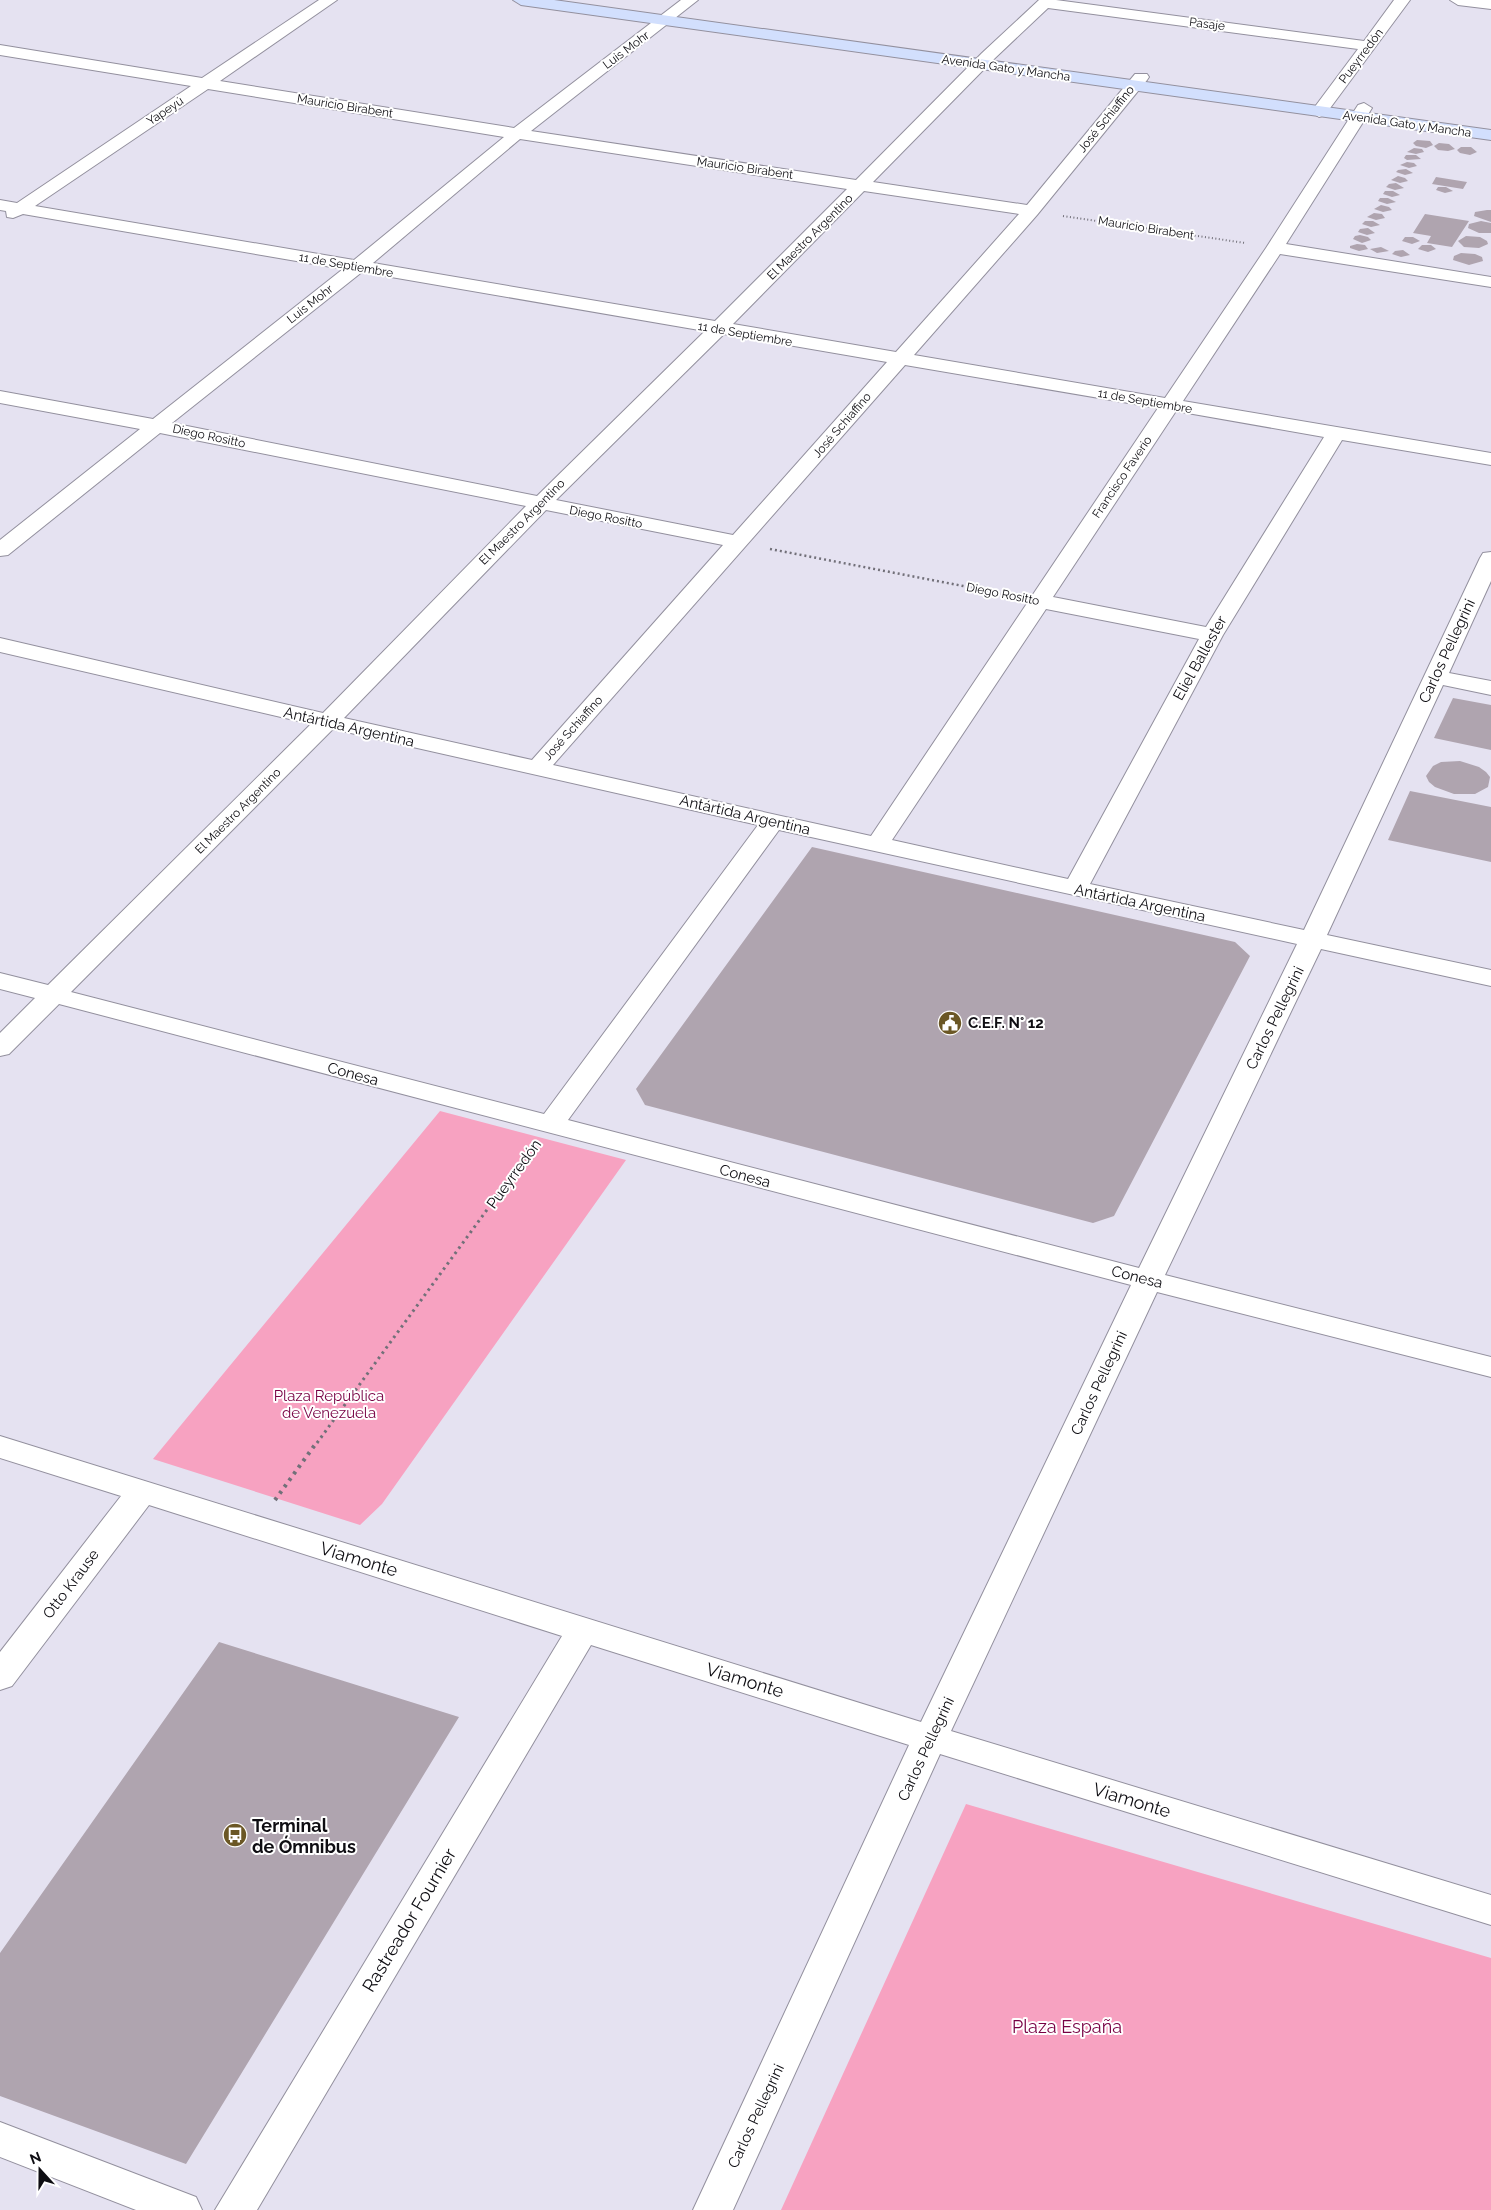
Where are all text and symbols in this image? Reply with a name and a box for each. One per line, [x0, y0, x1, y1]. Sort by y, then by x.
street label: Pasaje [1188, 15, 1226, 33]
street label: Pueyrredón [1336, 26, 1386, 86]
street label: Luis Mohr [600, 28, 653, 72]
street label: Avenida Gato y Mancha [941, 52, 1071, 84]
street label: José Schiaffino [1075, 83, 1137, 155]
street label: Mauricio Birabent [296, 91, 394, 121]
street label: Yapeyú [144, 94, 186, 128]
street label: Avenida Gato y Mancha [1342, 108, 1472, 140]
street label: Mauricio Birabent [696, 154, 794, 182]
street label: El Maestro Argentino [764, 191, 856, 283]
street label: Mauricio Birabent [1097, 213, 1195, 243]
street label: 11 de Septiembre [298, 250, 394, 280]
street label: Luis Mohr [284, 281, 336, 326]
street label: 11 de Septiembre [697, 319, 793, 349]
street label: 11 de Septiembre [1097, 386, 1193, 416]
street label: José Schiaffino [810, 390, 874, 460]
street label: Diego Rositto [171, 421, 247, 451]
street label: Francisco Faverio [1089, 433, 1155, 521]
street label: El Maestro Argentino [476, 476, 568, 568]
street label: Diego Rositto [568, 503, 644, 531]
street label: Diego Rositto [965, 580, 1041, 608]
street label: Carlos Pellegrini [1415, 596, 1479, 706]
street label: Eliel Ballester [1169, 612, 1231, 704]
street label: José Schiaffino [540, 693, 606, 763]
street label: Antártida Argentina [282, 703, 416, 751]
street label: El Maestro Argentino [192, 765, 284, 857]
street label: Antártida Argentina [678, 791, 812, 839]
street label: Antártida Argentina [1073, 880, 1207, 926]
street label: Carlos Pellegrini [1242, 963, 1308, 1073]
public building icon: C.E.F. N° 12 [937, 1010, 963, 1036]
place label: C.E.F. N° 12 [968, 1014, 1044, 1032]
street label: Conesa [325, 1059, 381, 1089]
street label: Pueyrredón [483, 1136, 545, 1212]
street label: Conesa [717, 1161, 773, 1191]
street label: Conesa [1110, 1262, 1164, 1292]
street label: Carlos Pellegrini [1067, 1328, 1131, 1438]
park label: Plaza República de Venezuela [274, 1387, 384, 1422]
street label: Viamonte [318, 1537, 401, 1581]
street label: Otto Krause [39, 1546, 103, 1622]
street label: Viamonte [704, 1658, 787, 1702]
street label: Carlos Pellegrini [894, 1694, 958, 1804]
street label: Viamonte [1091, 1778, 1174, 1822]
place label: Terminal de Ómnibus [252, 1815, 356, 1857]
bus stop icon: Terminal de Ómnibus [222, 1822, 248, 1848]
street label: Rastreador Fournier [358, 1844, 461, 1996]
park label: Plaza España [1012, 2016, 1122, 2037]
street label: Carlos Pellegrini [724, 2061, 788, 2171]
north arrow [15, 2145, 65, 2195]
text: N [27, 2148, 43, 2167]

